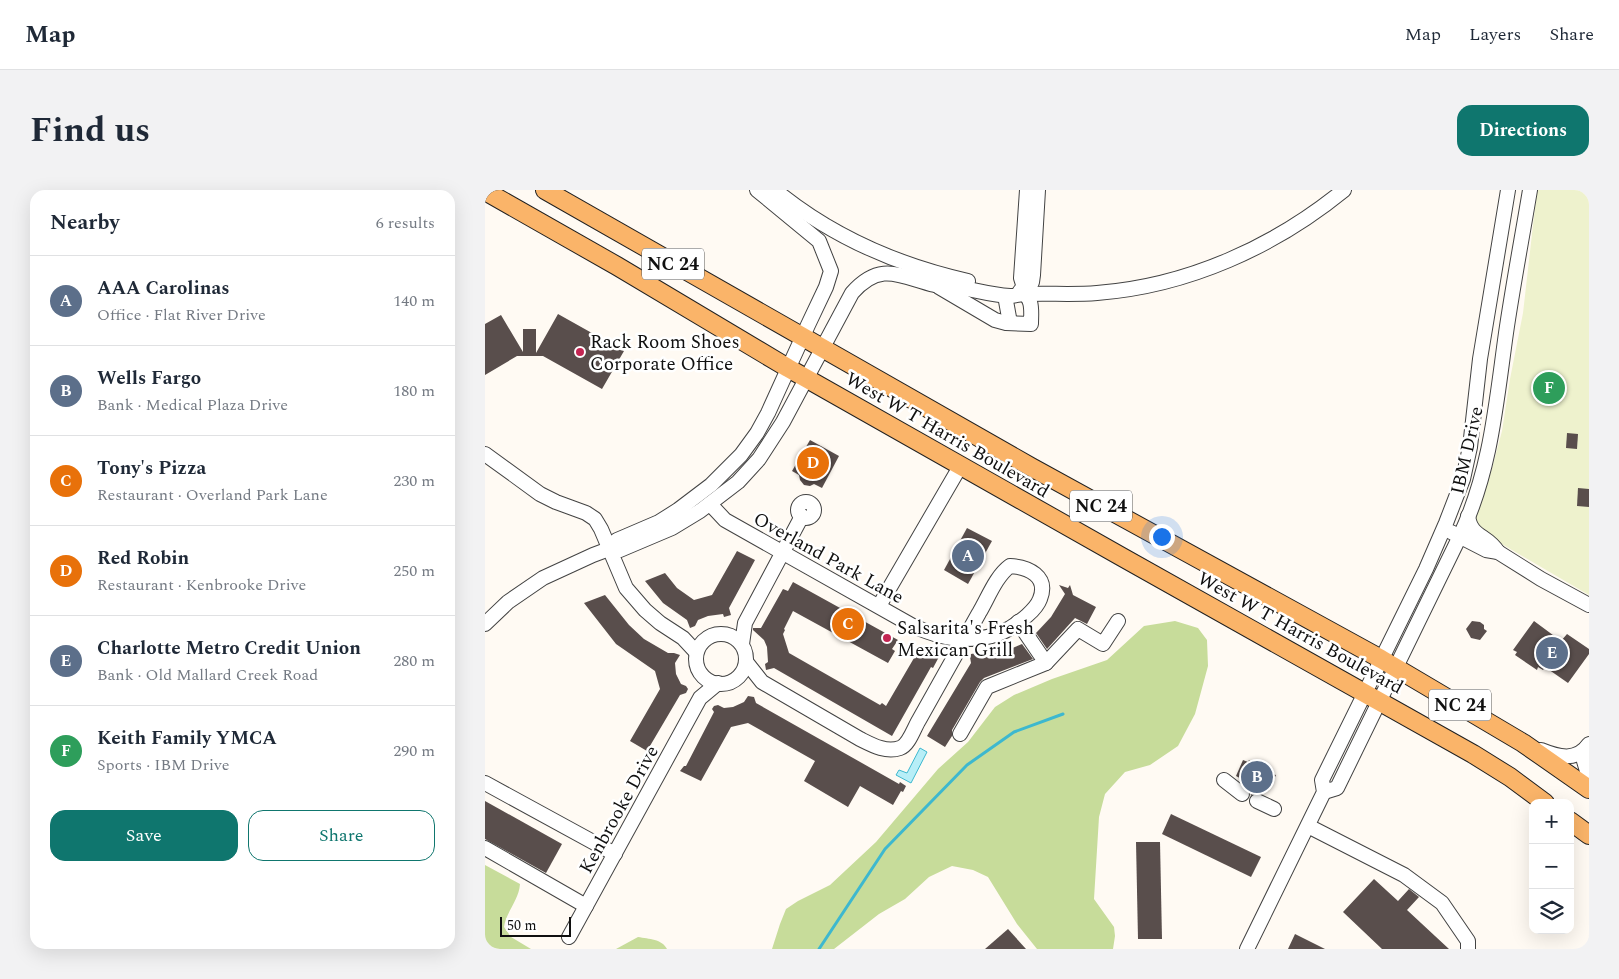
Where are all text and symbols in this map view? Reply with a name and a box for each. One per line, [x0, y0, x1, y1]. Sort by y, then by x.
text: Map [25, 17, 75, 53]
text: Map [1405, 21, 1441, 48]
text: Layers [1469, 21, 1521, 48]
text: Share [1549, 21, 1594, 48]
text: Find us [30, 104, 150, 157]
button: Directions [1457, 105, 1589, 156]
text: Nearby [50, 207, 120, 239]
text: 6 results [376, 211, 435, 235]
road number: NC 24 [642, 249, 704, 280]
text: AAA Carolinas [97, 274, 230, 303]
text: A [60, 289, 72, 313]
text: 140 m [393, 289, 435, 313]
text: Office · Flat River Drive [97, 303, 266, 327]
place label: Rack Room Shoes Corporate Office [590, 328, 740, 379]
marker: Rack Room Shoes Corporate Office [574, 346, 586, 358]
text: Wells Fargo [97, 364, 201, 393]
street label: West W T Harris Boulevard [840, 365, 1055, 506]
pin: F [1533, 369, 1565, 407]
text: B [60, 379, 72, 403]
text: 180 m [393, 379, 435, 403]
text: Bank · Medical Plaza Drive [97, 393, 288, 417]
street label: IBM Drive [1443, 404, 1492, 497]
pin: D [797, 444, 829, 482]
text: Tony's Pizza [97, 454, 206, 483]
text: C [60, 469, 72, 493]
text: 230 m [393, 469, 435, 493]
text: Restaurant · Overland Park Lane [97, 483, 328, 507]
road number: NC 24 [1070, 490, 1132, 522]
street label: Overland Park Lane [748, 505, 909, 612]
your location [1149, 524, 1175, 550]
pin: A [952, 537, 984, 575]
text: Red Robin [97, 544, 189, 573]
text: D [60, 559, 72, 583]
text: 250 m [393, 559, 435, 583]
street label: West W T Harris Boulevard [1192, 565, 1409, 702]
text: Restaurant · Kenbrooke Drive [97, 573, 306, 597]
pin: C [832, 605, 864, 643]
place label: Salsarita's Fresh Mexican Grill [897, 614, 1034, 665]
marker: Salsarita's Fresh Mexican Grill [881, 632, 893, 644]
text: Charlotte Metro Credit Union [97, 634, 361, 663]
pin: E [1536, 634, 1568, 672]
text: E [61, 649, 71, 673]
text: 280 m [393, 649, 435, 673]
text: Bank · Old Mallard Creek Road [97, 663, 318, 687]
road number: NC 24 [1429, 690, 1491, 720]
text: Keith Family YMCA [97, 724, 277, 753]
text: F [61, 739, 71, 763]
text: 290 m [393, 739, 435, 763]
street label: Kenbrooke Drive [572, 740, 667, 879]
text: Sports · IBM Drive [97, 753, 230, 777]
pin: B [1241, 758, 1273, 796]
map controls [1529, 799, 1574, 934]
button: + [1529, 799, 1574, 844]
button: Save [50, 810, 238, 861]
button: Share [248, 810, 435, 861]
button: − [1529, 844, 1574, 889]
button: layers [1529, 889, 1574, 934]
scale bar [500, 914, 571, 937]
text: 50 m [507, 915, 537, 936]

